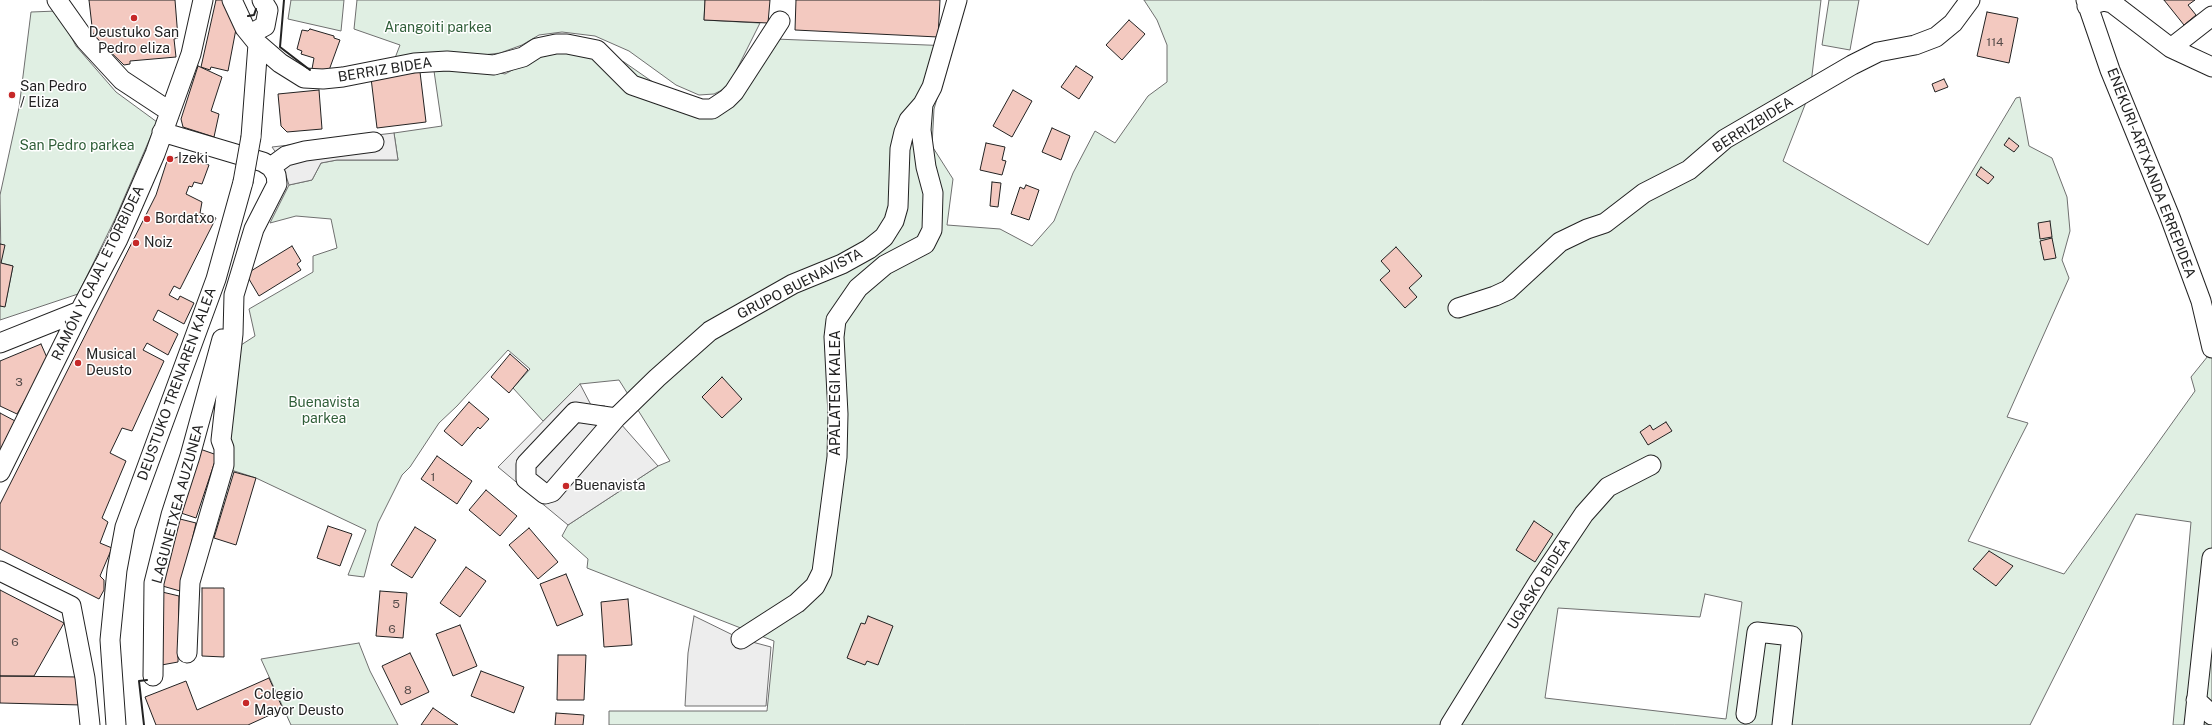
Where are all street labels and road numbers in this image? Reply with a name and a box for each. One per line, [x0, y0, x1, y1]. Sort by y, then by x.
street label: BERRIZ BIDEA [337, 54, 433, 86]
street label: ENEKURI-ARTXANDA ERREPIDEA [2103, 66, 2199, 280]
street label: BERRIZBIDEA [1710, 94, 1796, 156]
street label: RAMÓN Y CAJAL ETORBIDEA [48, 183, 148, 363]
street label: GRUPO BUENAVISTA [735, 245, 865, 323]
street label: DEUSTUKO TRENAREN KALEA [134, 285, 220, 483]
street label: APALATEGI KALEA [828, 330, 844, 456]
street label: LAGUNETXEA AUZUNEA [149, 422, 207, 586]
street label: UGASKO BIDEA [1504, 535, 1574, 633]

